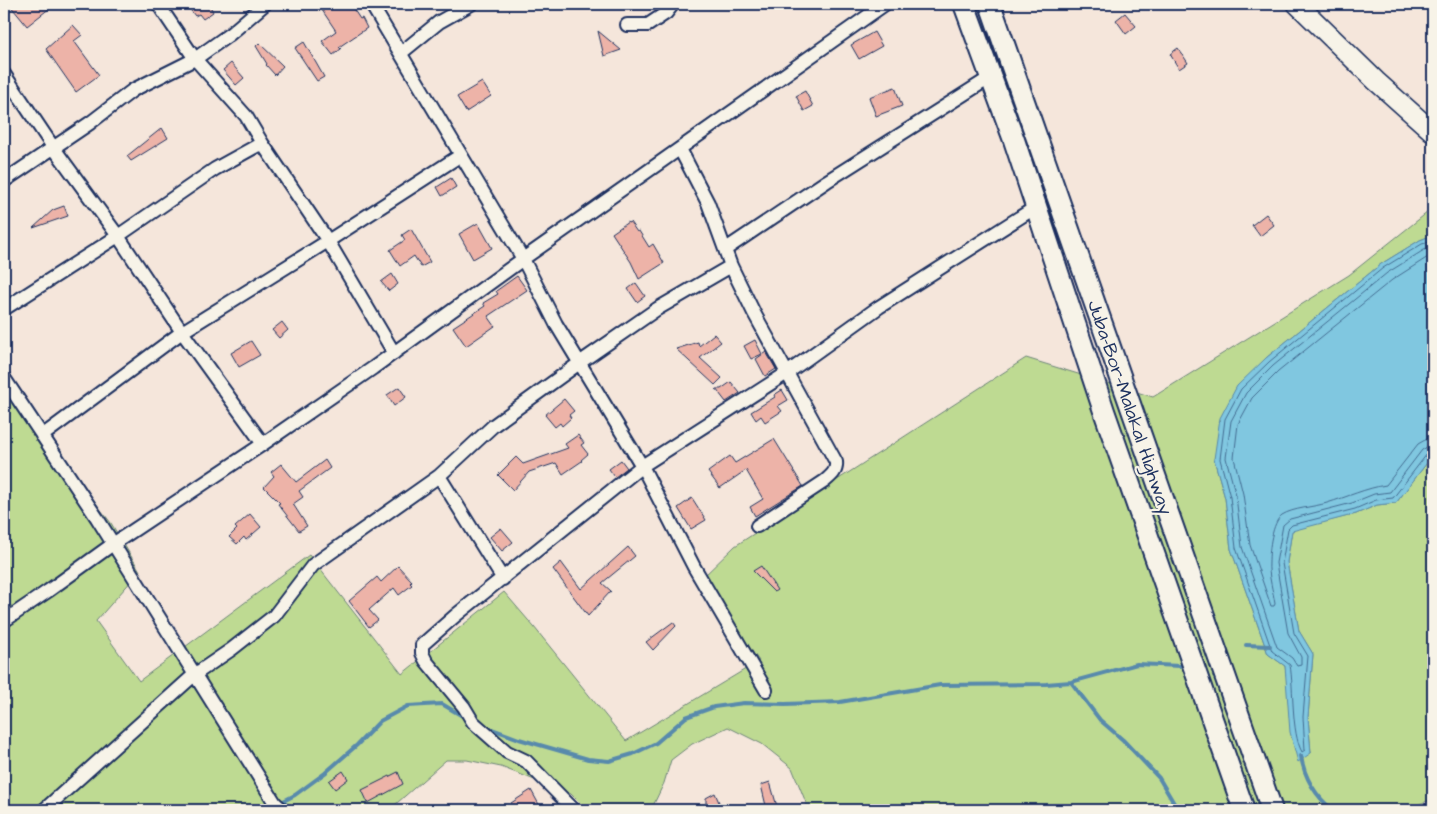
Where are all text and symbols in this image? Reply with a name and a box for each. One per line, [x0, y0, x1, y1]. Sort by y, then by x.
street label: Juba-Bor-Malakal Highway [1079, 296, 1179, 519]

